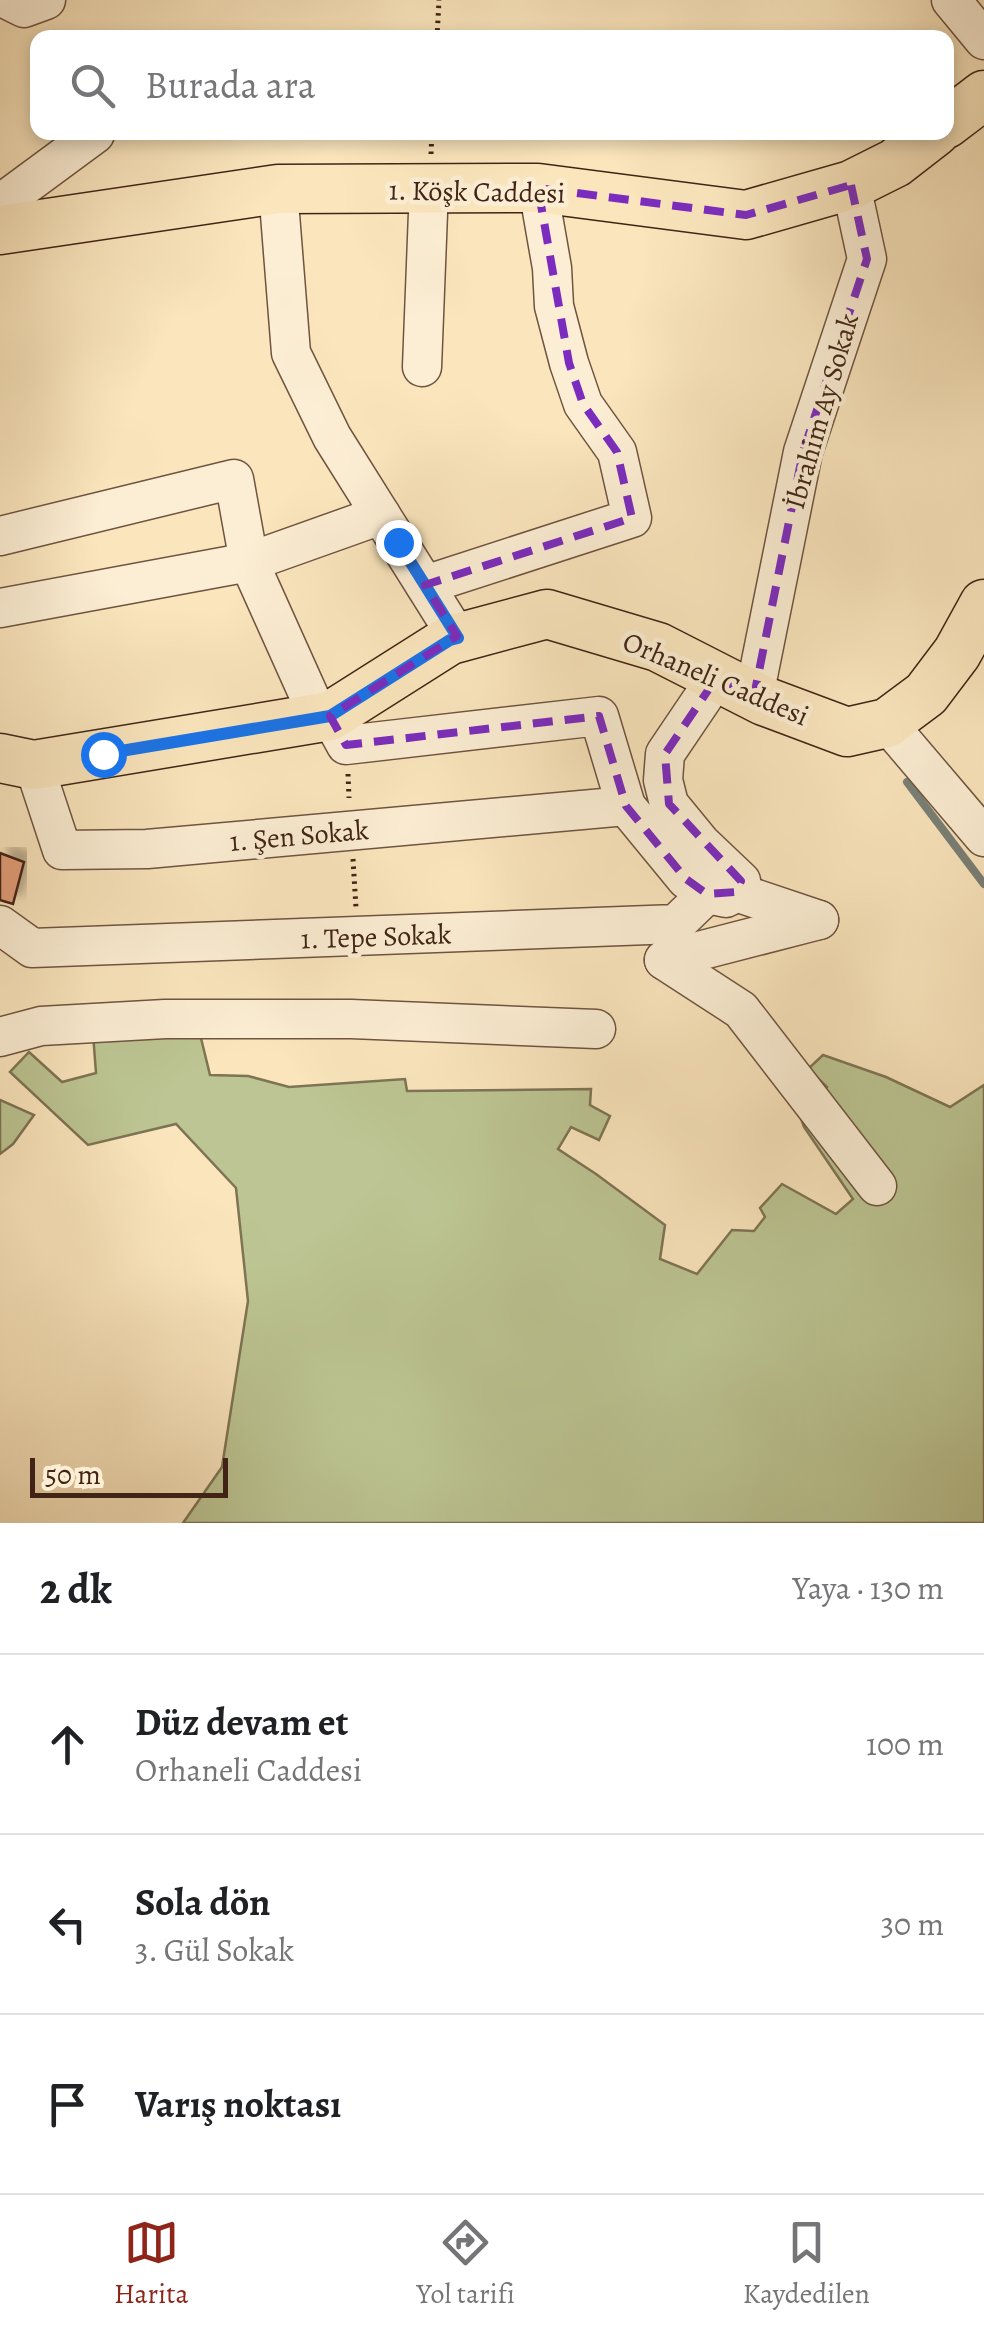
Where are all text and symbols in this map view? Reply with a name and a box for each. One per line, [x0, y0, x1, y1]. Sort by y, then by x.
search box [30, 30, 954, 140]
icon: search [65, 58, 120, 113]
text: Burada ara [145, 59, 315, 111]
street label: 1. Köşk Caddesi [388, 171, 566, 213]
street label: İbrahim Ay Sokak [776, 309, 868, 514]
route end [376, 520, 422, 566]
street label: Orhaneli Caddesi [617, 623, 814, 735]
route start [81, 732, 127, 778]
street label: 1. Şen Sokak [228, 811, 370, 861]
street label: 1. Tepe Sokak [300, 915, 452, 959]
scale bar [30, 1453, 228, 1498]
text: 50 m [45, 1456, 101, 1494]
text: 2 dk [40, 1560, 112, 1617]
text: Yaya · 130 m [792, 1566, 944, 1610]
text: Düz devam et [135, 1696, 348, 1748]
icon: ahead [40, 1717, 95, 1772]
text: 100 m [866, 1722, 944, 1766]
text: Orhaneli Caddesi [135, 1748, 362, 1792]
text: Sola dön [135, 1876, 270, 1928]
icon: left [40, 1897, 95, 1952]
text: 30 m [881, 1902, 944, 1946]
text: 3. Gül Sokak [135, 1928, 294, 1972]
icon: arrive [40, 2077, 95, 2132]
text: Varış noktası [135, 2078, 341, 2130]
tab: Harita [114, 2215, 189, 2313]
tab: Yol tarifi [417, 2215, 515, 2313]
tab: Kaydedilen [743, 2215, 870, 2313]

